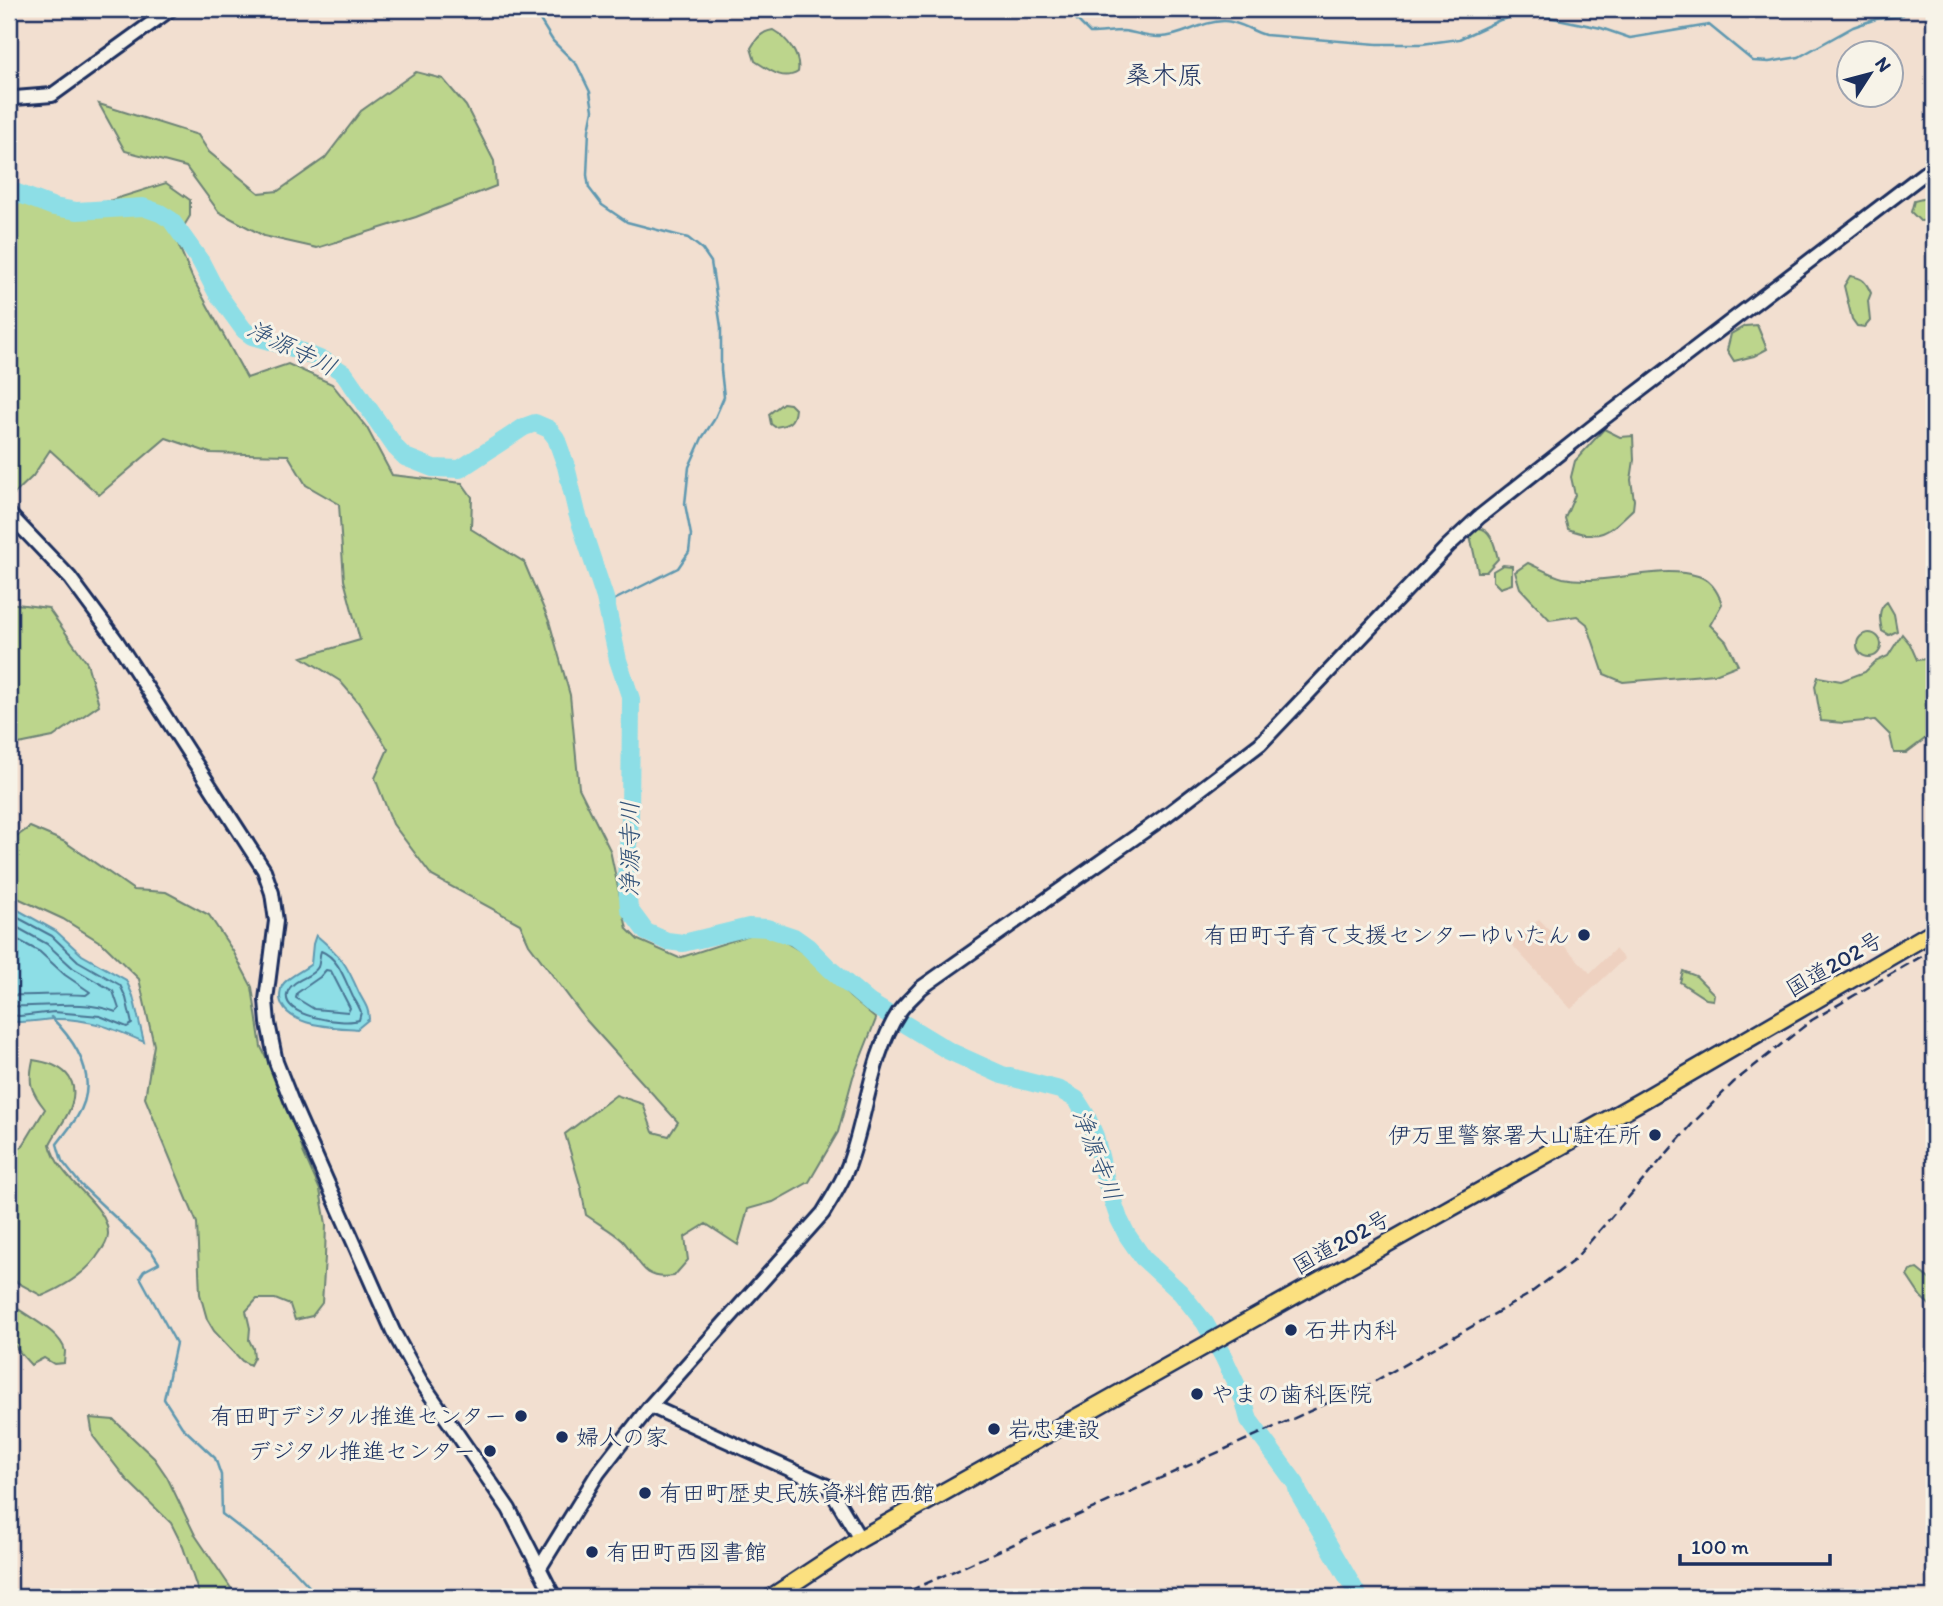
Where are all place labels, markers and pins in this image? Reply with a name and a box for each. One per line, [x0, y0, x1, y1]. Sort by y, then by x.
place label: 有田町子育て支援センターゆいたん [1204, 921, 1570, 949]
marker: 有田町子育て支援センターゆいたん [1576, 927, 1592, 943]
place label: 伊万里警察署大山駐在所 [1388, 1121, 1641, 1149]
marker: 伊万里警察署大山駐在所 [1647, 1127, 1663, 1143]
place label: 石井内科 [1305, 1316, 1397, 1344]
marker: 石井内科 [1283, 1322, 1299, 1338]
place label: やまの歯科医院 [1211, 1380, 1372, 1408]
marker: やまの歯科医院 [1189, 1386, 1205, 1402]
place label: 有田町デジタル推進センター [210, 1402, 507, 1430]
marker: 有田町デジタル推進センター [513, 1408, 529, 1424]
place label: 岩忠建設 [1008, 1415, 1100, 1443]
marker: 岩忠建設 [986, 1421, 1002, 1437]
place label: 婦人の家 [576, 1423, 668, 1451]
marker: 婦人の家 [554, 1429, 570, 1445]
place label: デジタル推進センター [248, 1437, 476, 1465]
marker: デジタル推進センター [482, 1443, 498, 1459]
place label: 有田町歴史民族資料館西館 [659, 1479, 935, 1507]
marker: 有田町歴史民族資料館西館 [637, 1485, 653, 1501]
place label: 有田町西図書館 [606, 1538, 767, 1566]
marker: 有田町西図書館 [584, 1544, 600, 1560]

